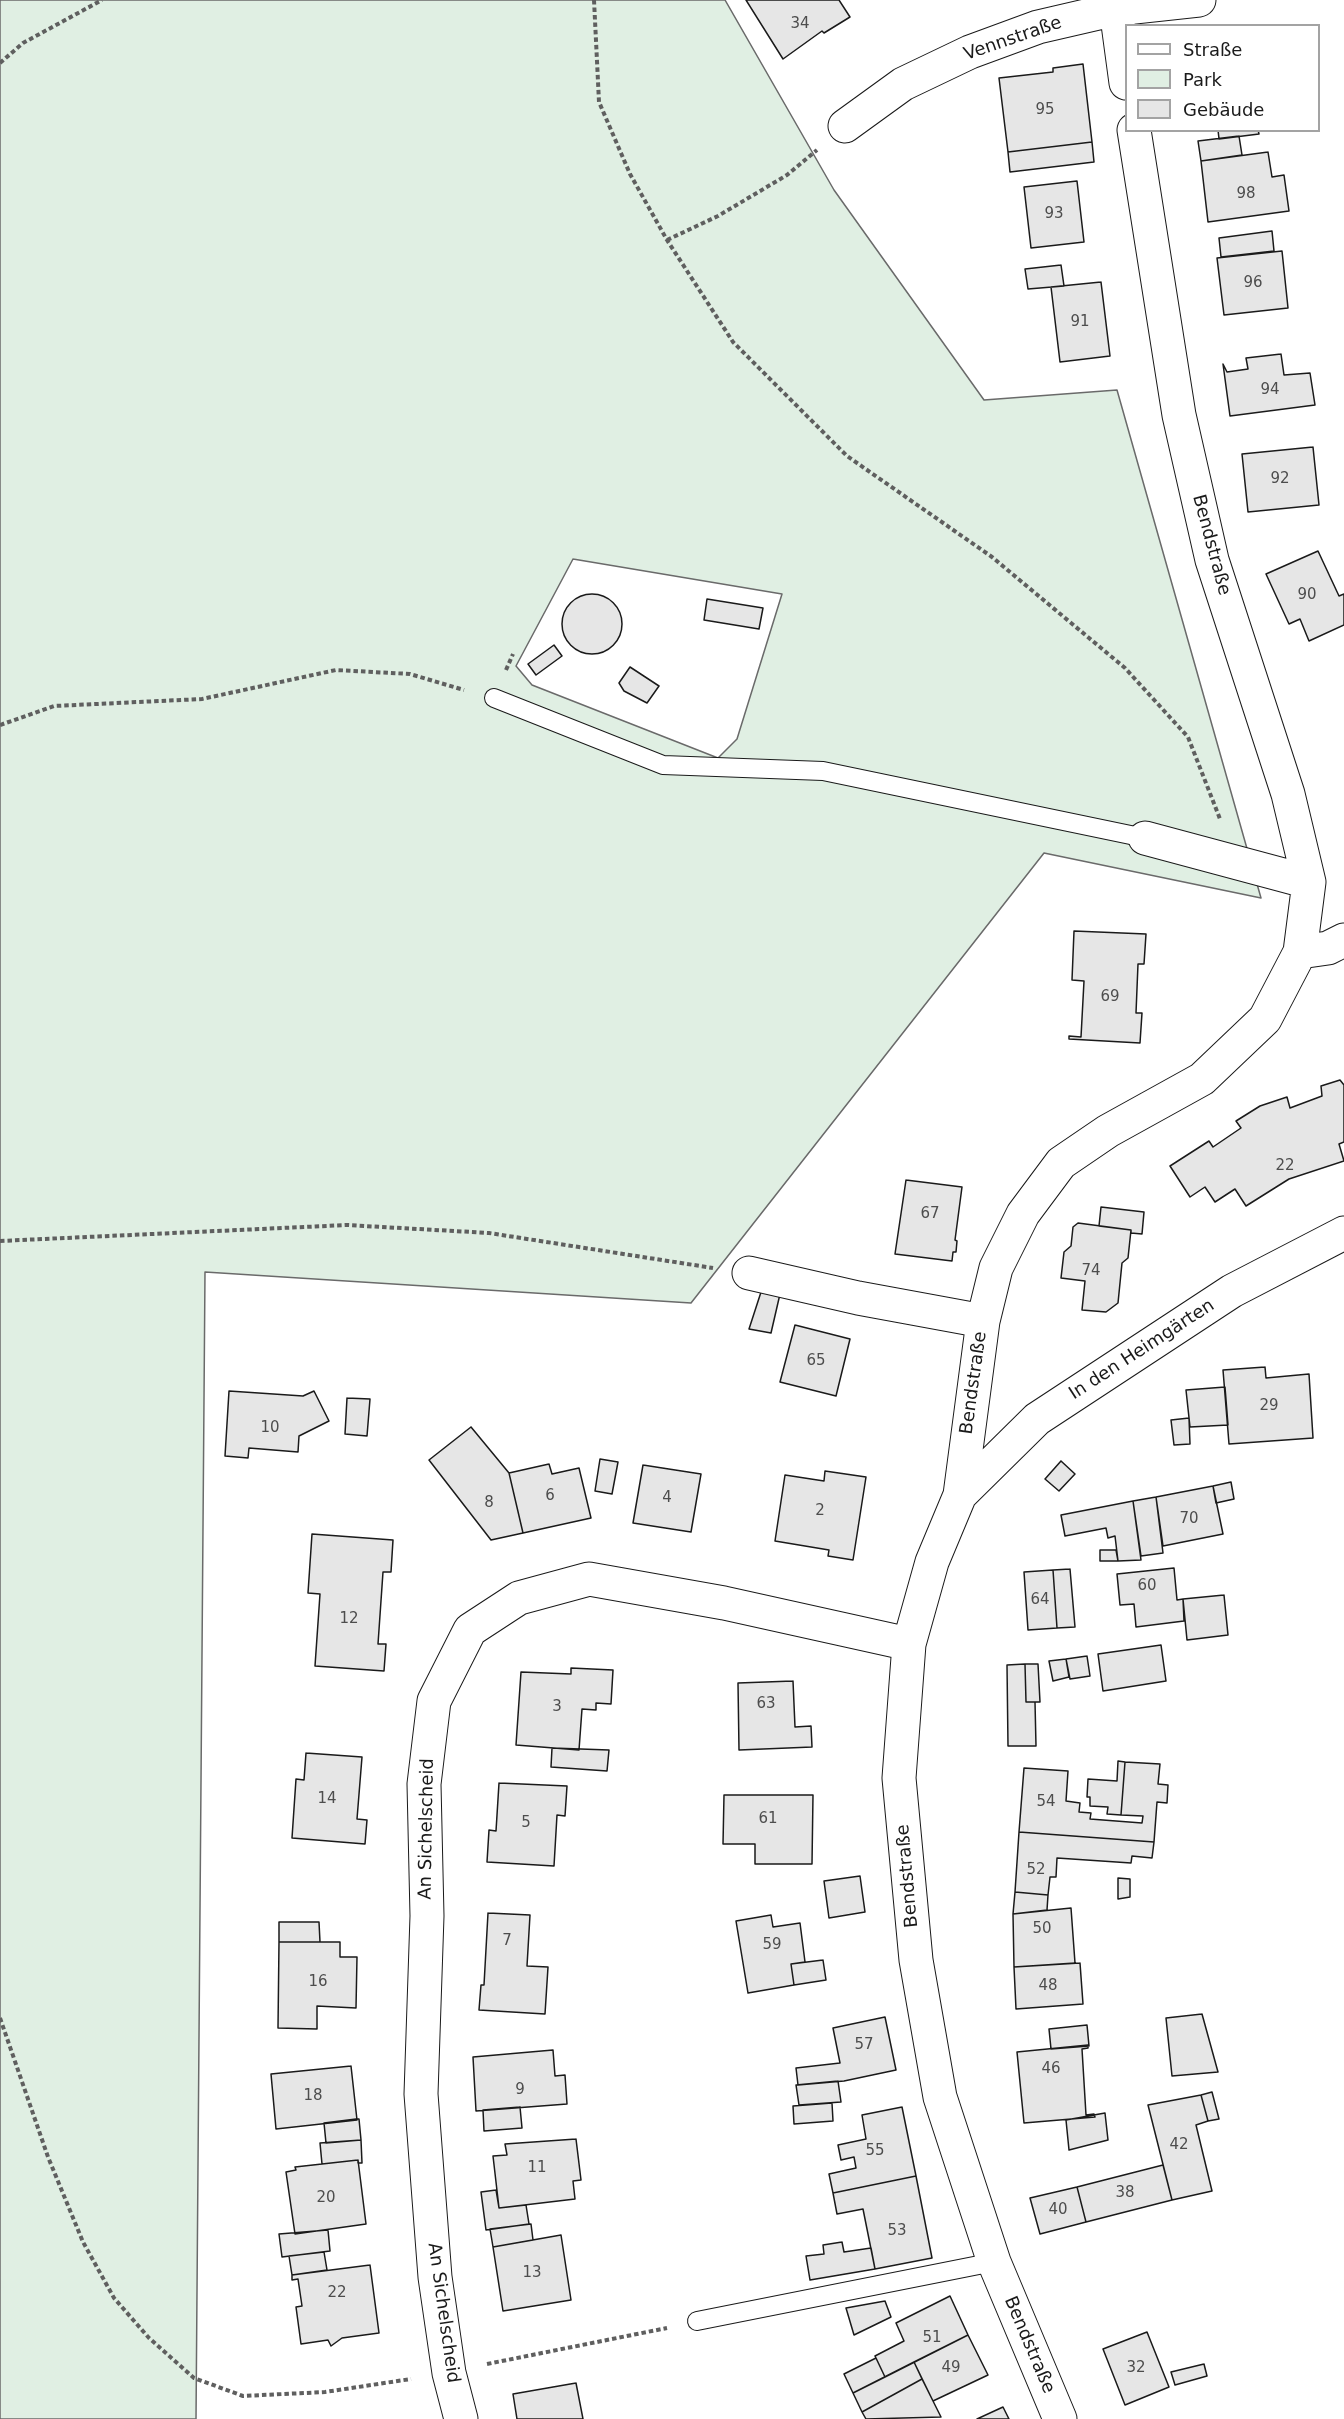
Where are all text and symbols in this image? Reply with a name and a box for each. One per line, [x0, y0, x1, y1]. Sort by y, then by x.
street label: Vennstraße [961, 12, 1065, 66]
house number: 34 [790, 15, 810, 33]
legend [1125, 24, 1320, 132]
text: Straße [1183, 39, 1242, 60]
text: Park [1183, 69, 1222, 90]
text: Gebäude [1183, 99, 1264, 120]
house number: 95 [1035, 101, 1055, 119]
house number: 98 [1236, 185, 1256, 203]
house number: 93 [1044, 205, 1064, 223]
house number: 96 [1243, 274, 1263, 292]
house number: 91 [1070, 313, 1090, 331]
house number: 94 [1260, 381, 1280, 399]
house number: 92 [1270, 470, 1290, 488]
street label: Bendstraße [1187, 492, 1235, 598]
house number: 90 [1297, 586, 1317, 604]
house number: 69 [1100, 988, 1120, 1006]
house number: 22 [1275, 1157, 1295, 1175]
house number: 67 [920, 1205, 940, 1223]
house number: 74 [1081, 1262, 1101, 1280]
street label: In den Heimgärten [1065, 1295, 1219, 1405]
street label: Bendstraße [956, 1330, 992, 1436]
house number: 65 [806, 1352, 826, 1370]
house number: 29 [1259, 1397, 1279, 1415]
house number: 10 [260, 1419, 280, 1437]
house number: 6 [545, 1487, 555, 1505]
house number: 4 [662, 1489, 672, 1507]
house number: 8 [484, 1494, 494, 1512]
house number: 2 [815, 1502, 825, 1520]
house number: 70 [1179, 1510, 1199, 1528]
house number: 60 [1137, 1577, 1157, 1595]
house number: 64 [1030, 1591, 1050, 1609]
house number: 12 [339, 1610, 359, 1628]
house number: 63 [756, 1695, 776, 1713]
house number: 3 [552, 1698, 562, 1716]
street label: An Sichelscheid [415, 1758, 439, 1900]
house number: 14 [317, 1790, 337, 1808]
house number: 54 [1036, 1793, 1056, 1811]
house number: 61 [758, 1810, 778, 1828]
house number: 5 [521, 1814, 531, 1832]
street label: Bendstraße [893, 1823, 923, 1929]
house number: 52 [1026, 1861, 1046, 1879]
house number: 50 [1032, 1920, 1052, 1938]
house number: 7 [502, 1932, 512, 1950]
house number: 59 [762, 1936, 782, 1954]
house number: 16 [308, 1973, 328, 1991]
house number: 48 [1038, 1977, 1058, 1995]
house number: 57 [854, 2036, 874, 2054]
house number: 46 [1041, 2060, 1061, 2078]
house number: 9 [515, 2081, 525, 2099]
house number: 18 [303, 2087, 323, 2105]
house number: 42 [1169, 2136, 1189, 2154]
house number: 55 [865, 2142, 885, 2160]
house number: 11 [527, 2159, 547, 2177]
house number: 38 [1115, 2184, 1135, 2202]
house number: 20 [316, 2189, 336, 2207]
house number: 40 [1048, 2201, 1068, 2219]
house number: 53 [887, 2222, 907, 2240]
street label: An Sichelscheid [422, 2241, 464, 2385]
house number: 13 [522, 2264, 542, 2282]
house number: 22 [327, 2284, 347, 2302]
street label: Bendstraße [999, 2293, 1059, 2397]
house number: 51 [922, 2329, 942, 2347]
house number: 49 [941, 2359, 961, 2377]
house number: 32 [1126, 2359, 1146, 2377]

